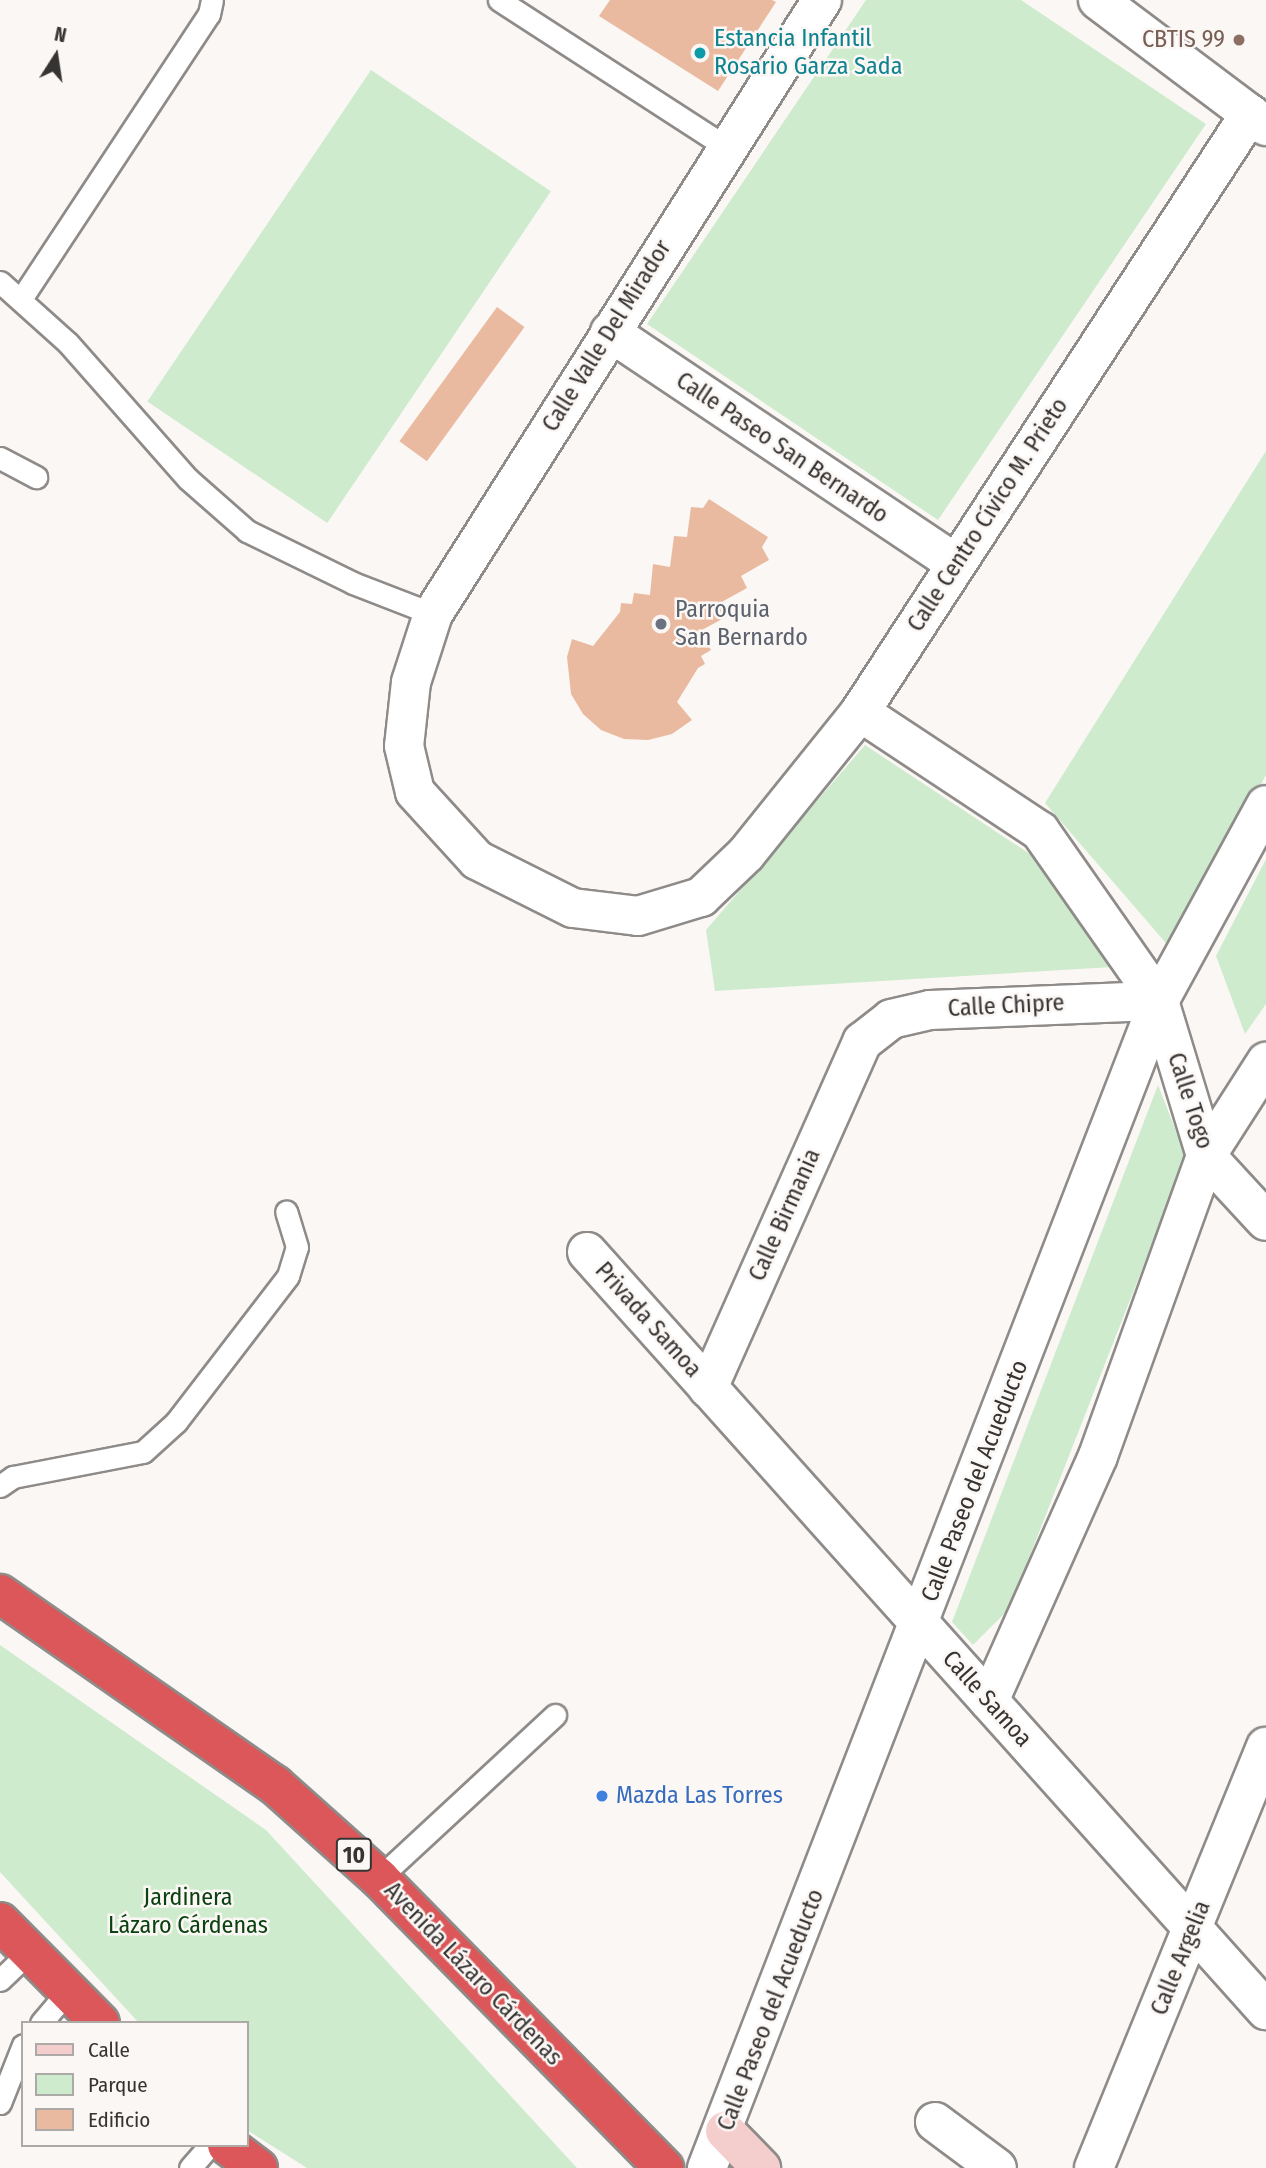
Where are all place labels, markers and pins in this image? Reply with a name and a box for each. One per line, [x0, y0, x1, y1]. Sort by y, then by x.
place label: Estancia Infantil Rosario Garza Sada [714, 25, 902, 81]
place label: CBTIS 99 [1142, 26, 1225, 54]
marker: CBTIS 99 [1231, 32, 1247, 48]
marker: Estancia Infantil Rosario Garza Sada [692, 45, 708, 61]
place label: Parroquia San Bernardo [675, 596, 808, 652]
marker: Parroquia San Bernardo [653, 616, 669, 632]
place label: Mazda Las Torres [616, 1782, 783, 1810]
marker: Mazda Las Torres [594, 1788, 610, 1804]

